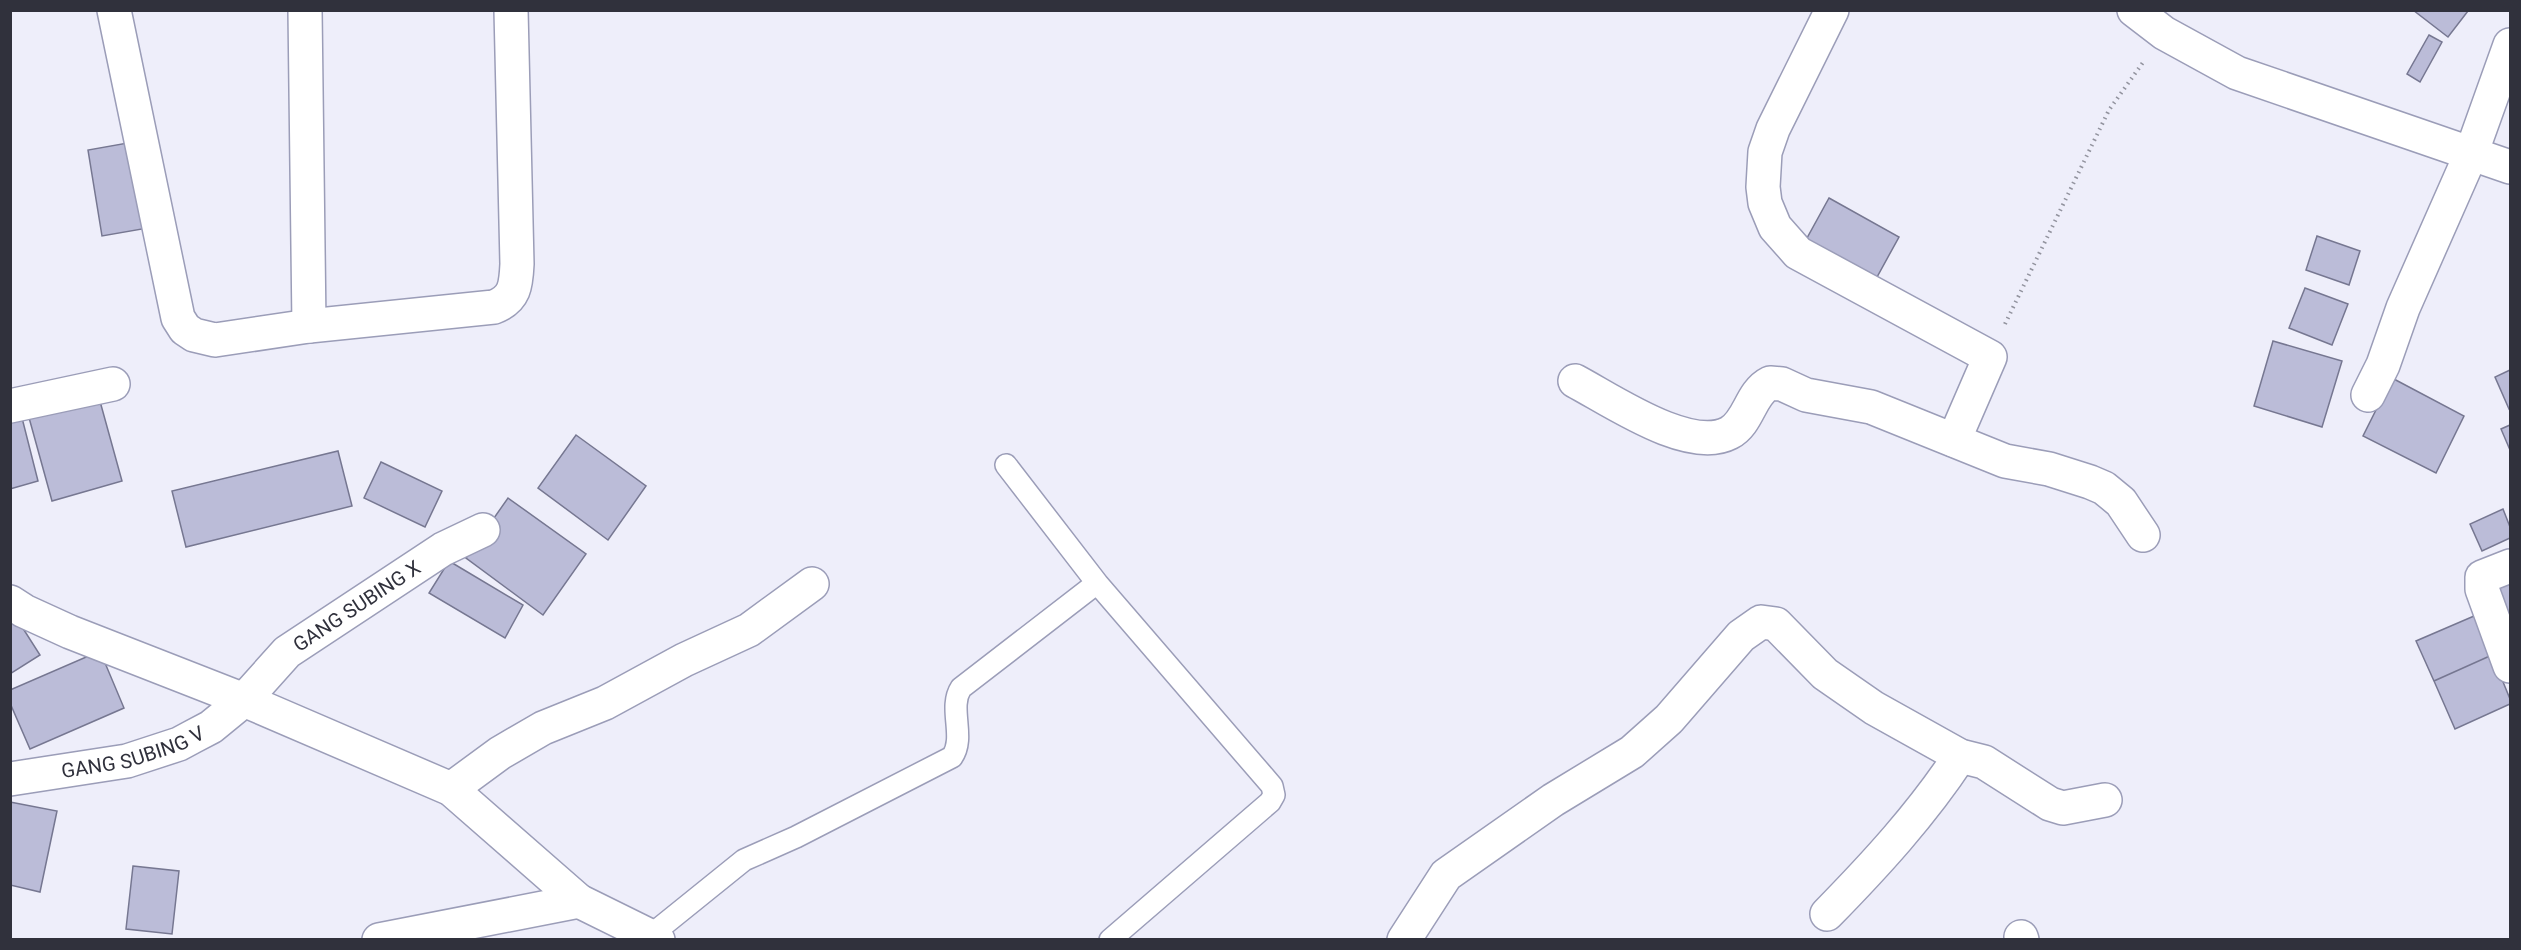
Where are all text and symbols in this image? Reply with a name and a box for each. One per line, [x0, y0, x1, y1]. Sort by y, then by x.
street label: GANG SUBING X [289, 555, 425, 657]
street label: GANG SUBING V [60, 721, 209, 783]

